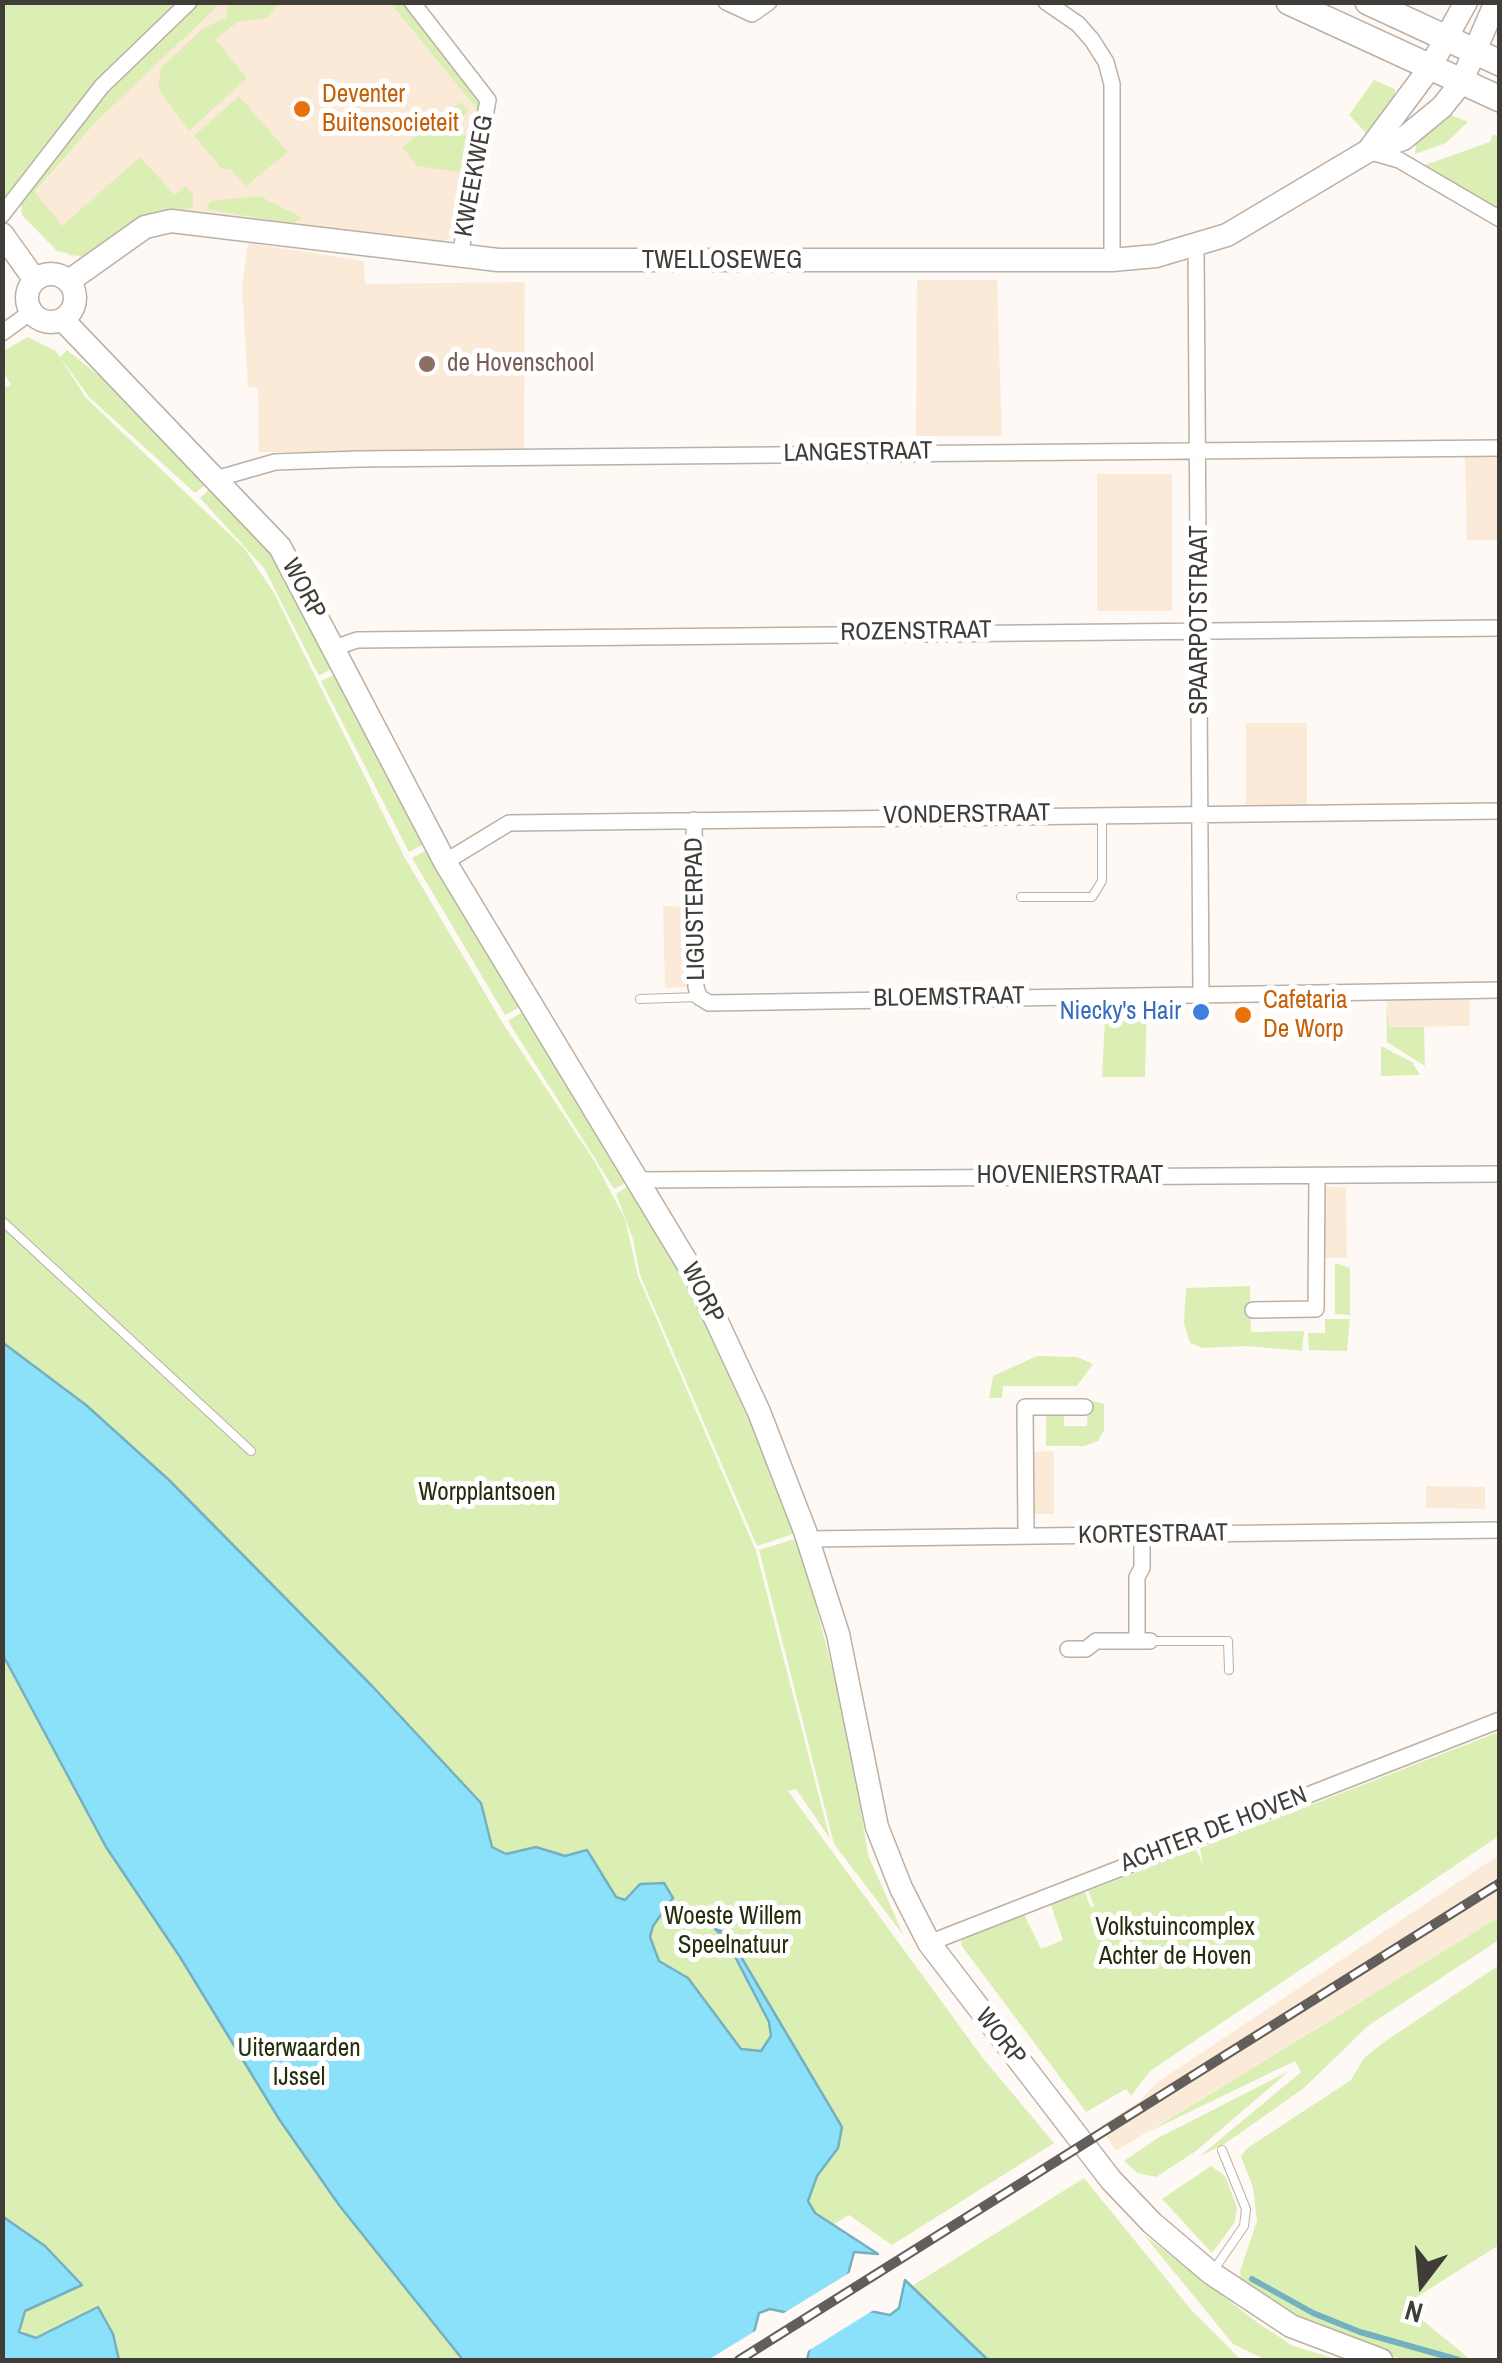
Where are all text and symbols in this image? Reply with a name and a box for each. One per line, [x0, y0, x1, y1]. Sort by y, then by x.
place label: Deventer Buitensocieteit [322, 80, 459, 139]
marker: Deventer Buitensocieteit [291, 98, 313, 120]
street label: KWEEKWEG [450, 113, 500, 239]
street label: TWELLOSEWEG [642, 246, 802, 276]
place label: de Hovenschool [447, 349, 594, 379]
marker: de Hovenschool [416, 353, 438, 375]
street label: LANGESTRAAT [783, 437, 933, 469]
street label: SPAARPOTSTRAAT [1185, 525, 1215, 715]
street label: WORP [275, 554, 331, 624]
street label: ROZENSTRAAT [840, 616, 992, 648]
street label: VONDERSTRAAT [883, 799, 1051, 831]
street label: LIGUSTERPAD [680, 837, 712, 981]
street label: BLOEMSTRAAT [873, 982, 1025, 1014]
place label: Cafetaria De Worp [1263, 986, 1347, 1045]
place label: Niecky's Hair [1060, 997, 1181, 1027]
marker: Niecky's Hair [1190, 1001, 1212, 1023]
marker: Cafetaria De Worp [1232, 1004, 1254, 1026]
street label: HOVENIERSTRAAT [977, 1161, 1163, 1191]
street label: WORP [674, 1258, 730, 1328]
park label: Worpplantsoen [418, 1478, 556, 1508]
street label: KORTESTRAAT [1078, 1519, 1228, 1551]
street label: ACHTER DE HOVEN [1117, 1781, 1311, 1879]
park label: Woeste Willem Speelnatuur [664, 1902, 802, 1961]
park label: Volkstuincomplex Achter de Hoven [1095, 1913, 1255, 1972]
street label: WORP [969, 2003, 1031, 2071]
park label: Uiterwaarden IJssel [237, 2034, 361, 2093]
north arrow [1372, 2233, 1472, 2333]
text: N [1401, 2291, 1427, 2332]

